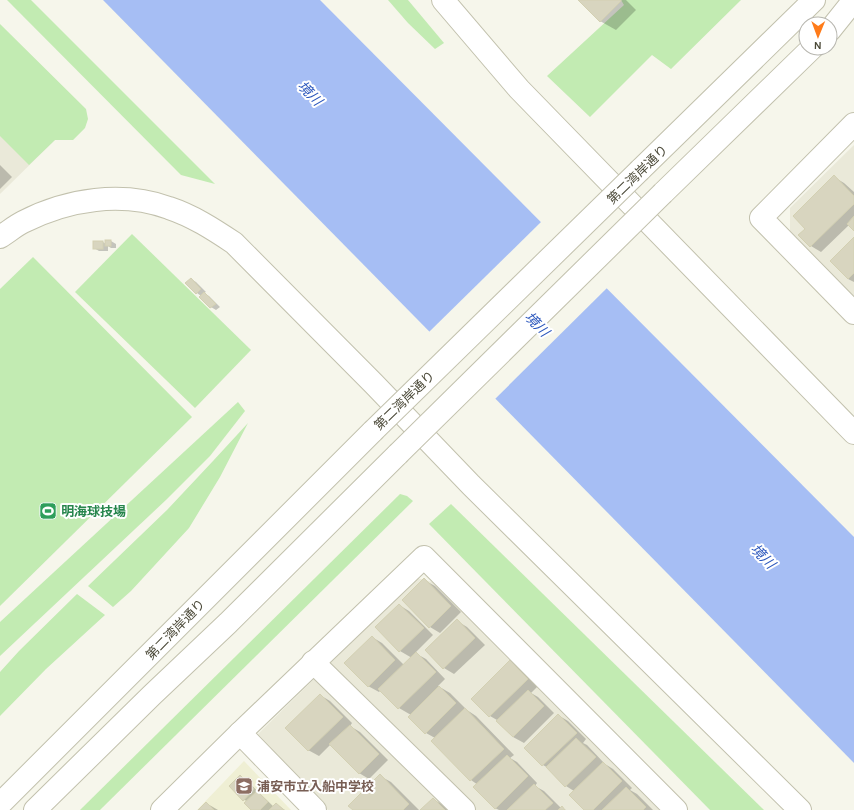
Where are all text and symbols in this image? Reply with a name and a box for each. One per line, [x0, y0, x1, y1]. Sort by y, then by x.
north arrow [798, 16, 838, 56]
text: N [814, 39, 822, 52]
water label: 境川 [294, 77, 327, 111]
street label: 第二湾岸通り [604, 142, 671, 207]
water label: 境川 [521, 308, 554, 342]
street label: 第二湾岸通り [371, 368, 438, 433]
sports icon: 明海球技場 [38, 501, 58, 521]
place label: 明海球技場 [61, 504, 126, 519]
water label: 境川 [747, 540, 780, 574]
street label: 第二湾岸通り [143, 596, 208, 663]
school or university icon: 浦安市立入船中学校 [234, 776, 254, 796]
place label: 浦安市立入船中学校 [257, 779, 374, 794]

